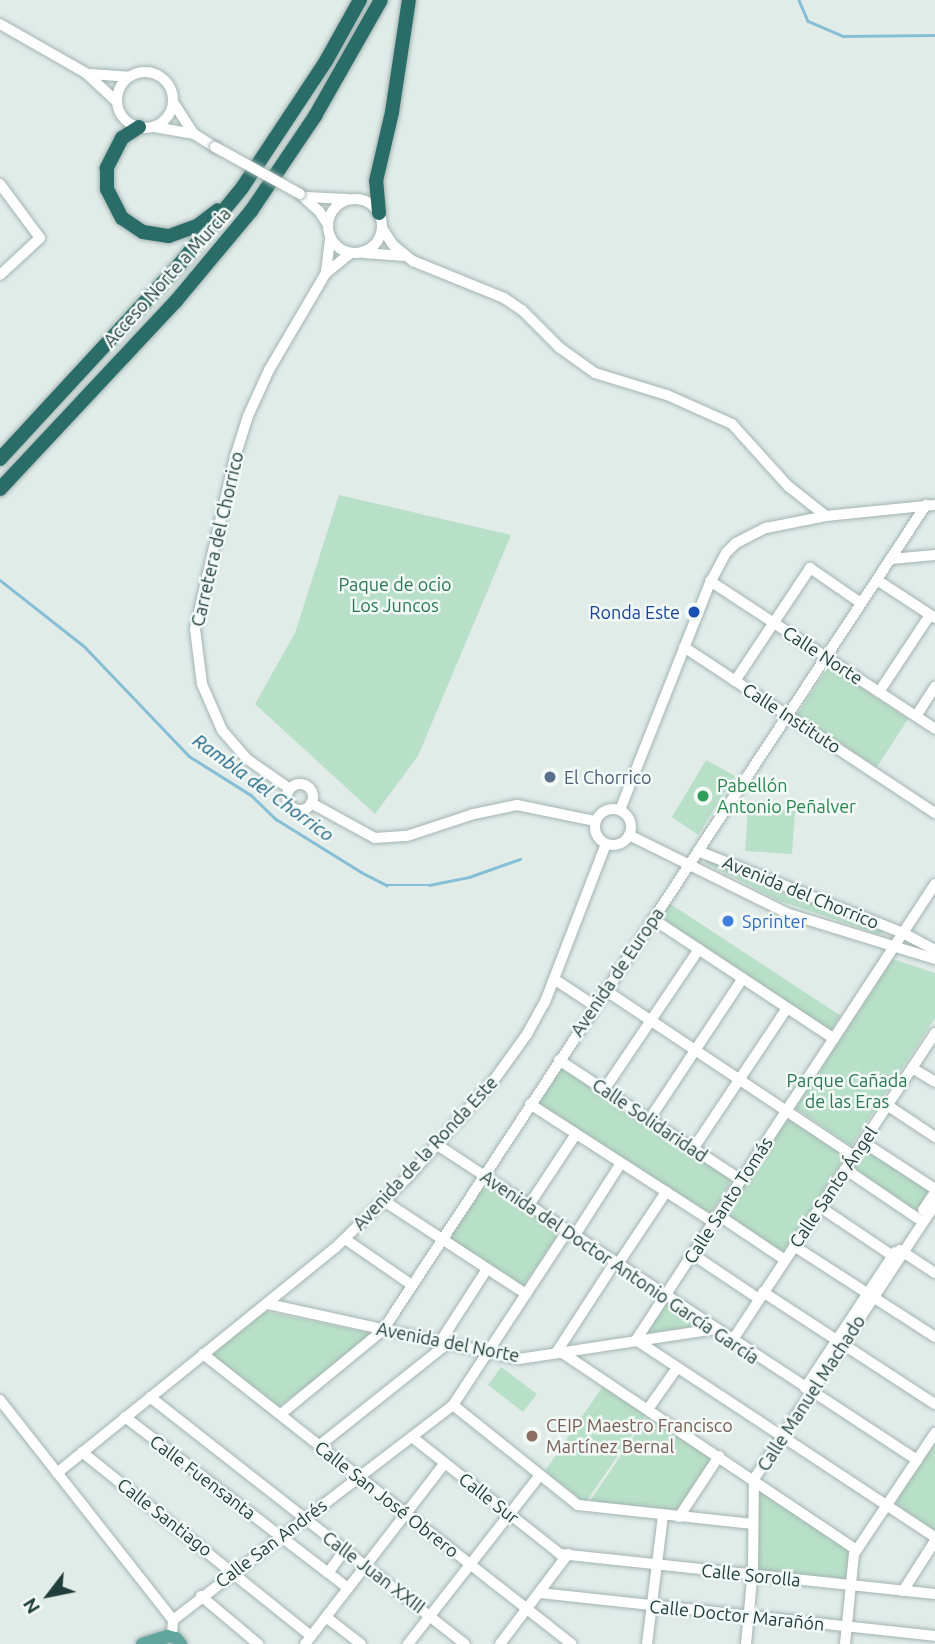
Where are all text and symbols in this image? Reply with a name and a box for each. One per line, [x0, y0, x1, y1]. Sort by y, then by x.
street label: Acceso Norte a Murcia [99, 203, 235, 351]
street label: Carretera del Chorrico [186, 449, 248, 629]
park label: Paque de ocio Los Juncos [338, 574, 452, 616]
place label: Ronda Este [589, 601, 680, 623]
marker: Ronda Este [686, 604, 702, 620]
street label: Calle Norte [779, 621, 867, 689]
street label: Calle Instituto [739, 678, 845, 758]
water label: Rambla del Chorrico [188, 729, 338, 847]
place label: El Chorrico [564, 766, 652, 788]
marker: El Chorrico [542, 769, 558, 785]
place label: Pabellón Antonio Peñalver [717, 775, 856, 818]
marker: Pabellón Antonio Peñalver [695, 788, 711, 804]
street label: Avenida del Chorrico [720, 851, 882, 933]
street label: Avenida de Europa [566, 904, 668, 1040]
place label: Sprinter [742, 910, 807, 932]
marker: Sprinter [720, 913, 736, 929]
park label: Parque Cañada de las Eras [786, 1070, 908, 1112]
street label: Avenida de la Ronda Este [348, 1072, 502, 1234]
street label: Calle Solidaridad [588, 1074, 712, 1166]
street label: Calle Santo Ángel [784, 1122, 882, 1252]
street label: Calle Santo Tomás [679, 1133, 777, 1267]
street label: Avenida del Doctor Antonio García García [477, 1165, 763, 1369]
street label: Calle Manuel Machado [752, 1311, 870, 1475]
street label: Avenida del Norte [375, 1318, 521, 1366]
place label: CEIP Maestro Francisco Martínez Bernal [546, 1415, 733, 1458]
marker: CEIP Maestro Francisco Martínez Bernal [524, 1428, 540, 1444]
street label: Calle Fuensanta [146, 1430, 260, 1524]
street label: Calle San José Obrero [311, 1436, 463, 1562]
street label: Calle Sur [455, 1468, 523, 1528]
street label: Calle Santiago [113, 1473, 217, 1561]
street label: Calle San Andrés [211, 1494, 331, 1592]
street label: Calle Juan XXIII [318, 1526, 430, 1618]
street label: Calle Sorolla [700, 1559, 802, 1591]
north arrow [14, 1560, 84, 1630]
text: N [18, 1594, 44, 1618]
street label: Calle Doctor Marañón [648, 1595, 826, 1635]

